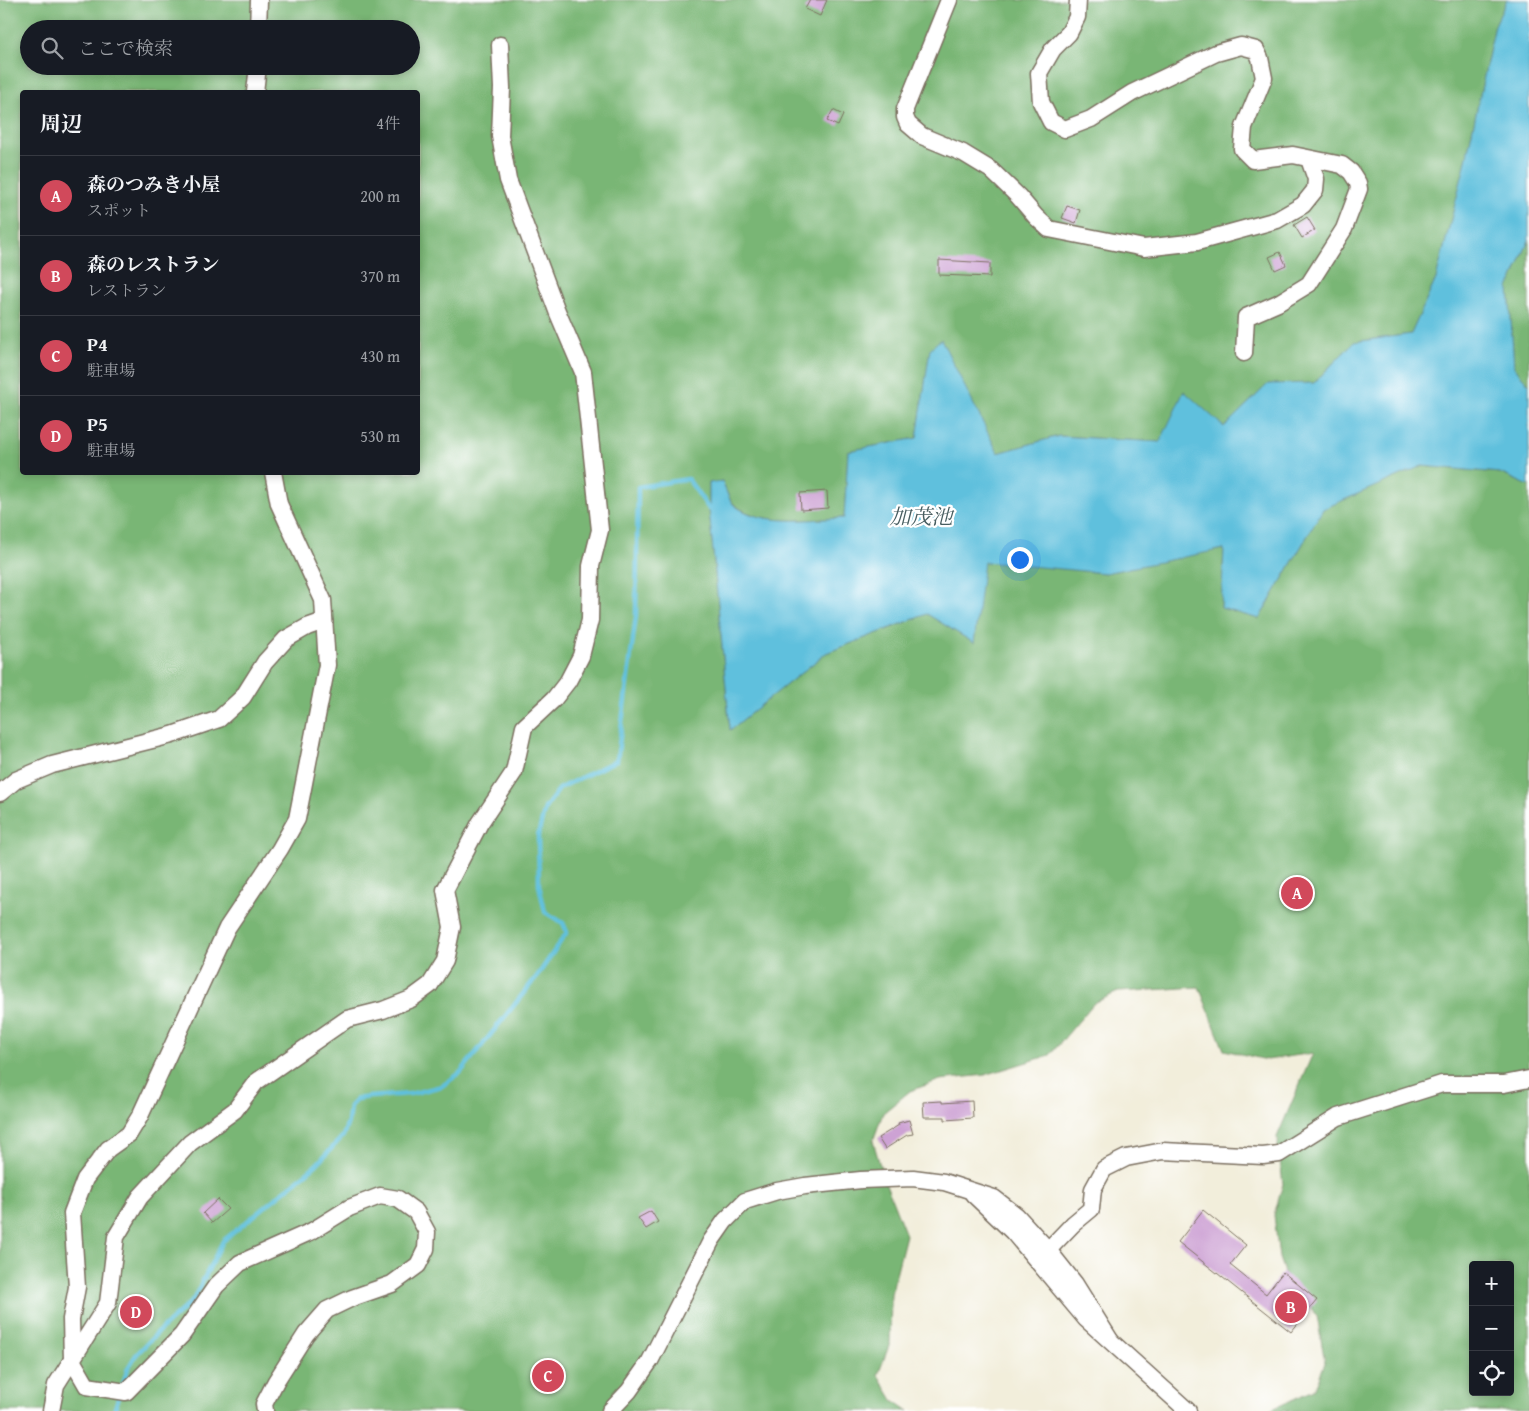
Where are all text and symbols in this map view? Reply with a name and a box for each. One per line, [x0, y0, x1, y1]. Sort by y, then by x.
search box [20, 20, 420, 75]
icon: search [38, 34, 66, 62]
text: ここで検索 [78, 34, 173, 62]
text: 周辺 [40, 108, 82, 139]
text: 4件 [376, 111, 400, 135]
text: 森のつみき小屋 [87, 170, 220, 198]
text: A [51, 184, 61, 208]
text: 200 m [360, 184, 400, 208]
text: スポット [87, 198, 151, 222]
text: 森のレストラン [87, 250, 219, 278]
text: B [51, 264, 61, 288]
text: 370 m [360, 264, 400, 288]
text: レストラン [87, 278, 167, 302]
text: P4 [87, 330, 108, 358]
text: C [51, 344, 61, 368]
text: 430 m [360, 344, 400, 368]
text: 駐車場 [87, 358, 135, 382]
text: P5 [87, 410, 108, 438]
text: D [51, 424, 61, 448]
text: 530 m [360, 424, 400, 448]
text: 駐車場 [87, 438, 135, 462]
water label: 加茂池 [890, 501, 954, 532]
your location [1007, 547, 1033, 573]
pin: A [1281, 874, 1313, 912]
map controls [1469, 1261, 1514, 1396]
button: + [1469, 1261, 1514, 1306]
pin: B [1275, 1288, 1307, 1326]
pin: D [120, 1293, 152, 1331]
button: − [1469, 1306, 1514, 1351]
button: locate [1469, 1351, 1514, 1396]
pin: C [532, 1357, 564, 1395]

